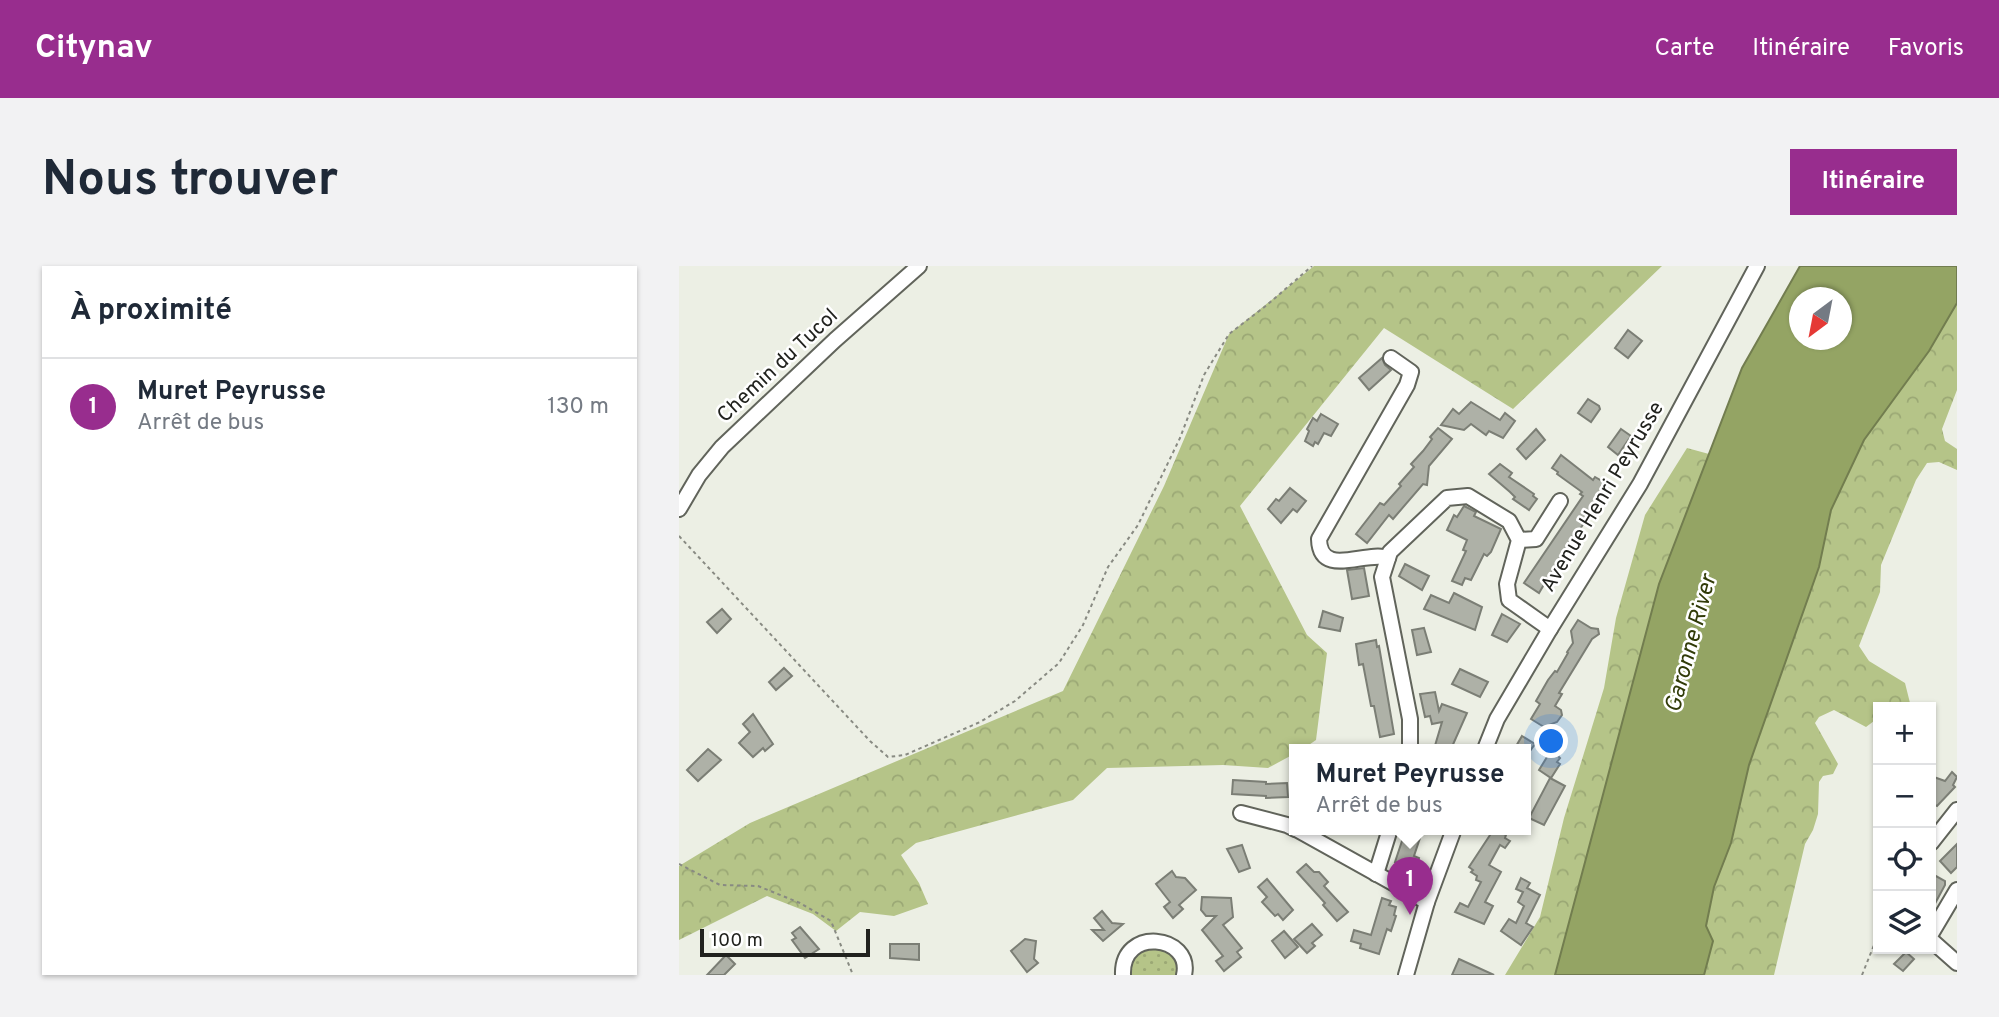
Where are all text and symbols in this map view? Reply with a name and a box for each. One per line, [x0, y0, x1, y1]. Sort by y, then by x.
text: Citynav [35, 28, 153, 70]
text: Carte [1654, 34, 1714, 64]
text: Itinéraire [1752, 34, 1850, 64]
text: Favoris [1888, 34, 1964, 64]
button: Itinéraire [1790, 149, 1957, 215]
text: Nous trouver [42, 151, 338, 213]
north arrow [1789, 287, 1852, 350]
text: À proximité [70, 293, 232, 330]
street label: Chemin du Tucol [712, 303, 844, 429]
text: Muret Peyrusse [137, 376, 326, 409]
text: 1 [88, 393, 98, 422]
text: 130 m [547, 393, 609, 422]
street label: Avenue Henri Peyrusse [1535, 397, 1671, 597]
text: Arrêt de bus [137, 409, 264, 438]
water label: Garonne River [1660, 570, 1725, 716]
map controls [1873, 702, 1936, 954]
button: + [1873, 702, 1936, 765]
your location [1534, 724, 1568, 758]
popup [1289, 744, 1531, 835]
text: Muret Peyrusse [1316, 759, 1504, 792]
button: − [1873, 765, 1936, 828]
text: Arrêt de bus [1316, 792, 1443, 821]
button: locate [1873, 828, 1936, 891]
pin: 1 [1387, 857, 1433, 915]
button: layers [1873, 891, 1936, 954]
scale bar [700, 926, 870, 958]
text: 100 m [711, 929, 763, 953]

